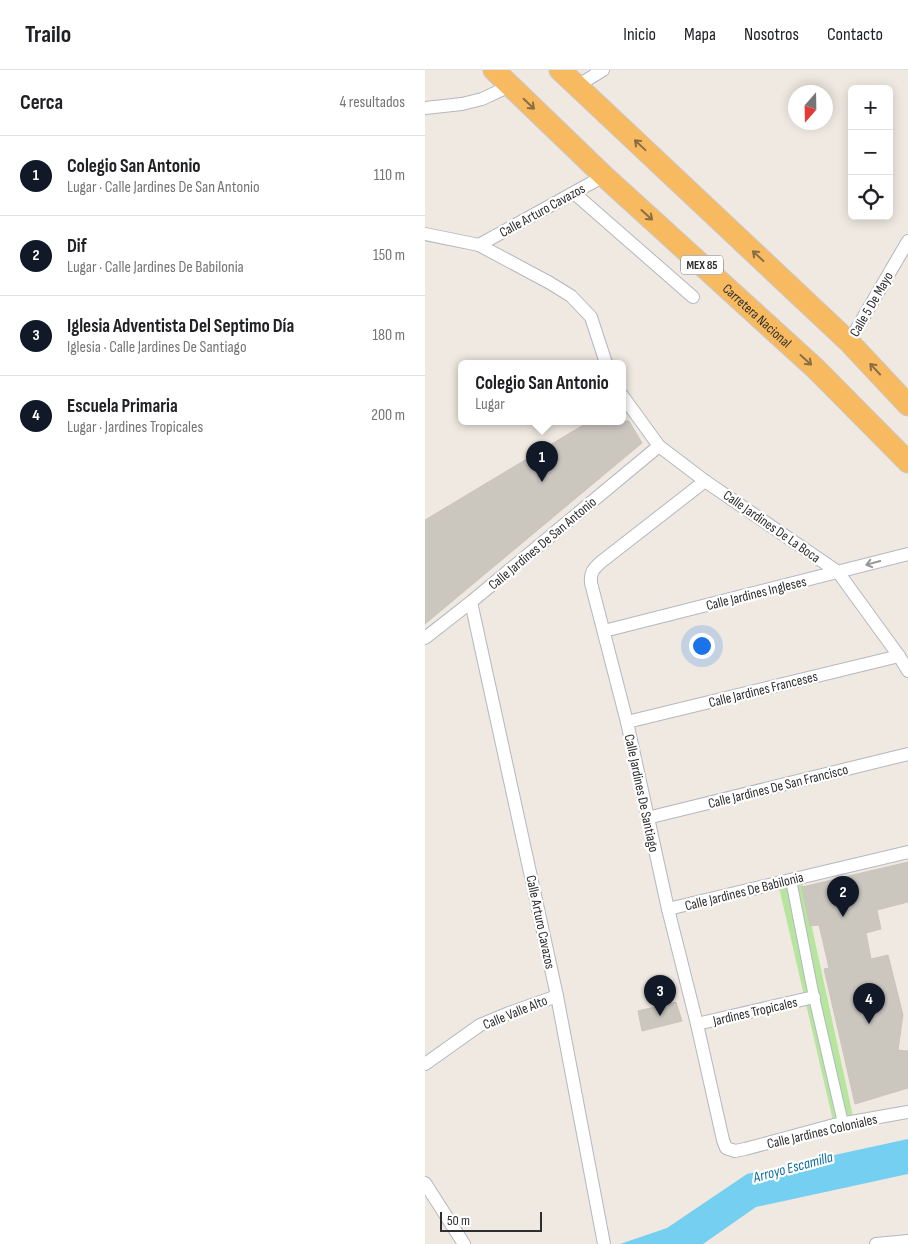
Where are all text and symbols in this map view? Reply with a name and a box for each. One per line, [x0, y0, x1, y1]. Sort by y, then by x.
text: Trailo [25, 20, 71, 49]
text: Inicio [623, 24, 656, 45]
text: Mapa [684, 24, 716, 45]
text: Nosotros [744, 24, 799, 45]
text: Contacto [827, 24, 883, 45]
north arrow [788, 85, 833, 130]
map controls [848, 85, 893, 220]
button: + [848, 85, 893, 130]
text: Cerca [20, 90, 63, 115]
text: 4 resultados [340, 93, 405, 112]
one-way arrow [523, 98, 535, 110]
button: − [848, 130, 893, 175]
one-way arrow [634, 139, 646, 151]
text: Colegio San Antonio [67, 155, 201, 178]
text: 1 [33, 166, 39, 185]
text: 110 m [374, 166, 405, 185]
button: locate [848, 175, 893, 220]
text: Lugar · Calle Jardines De San Antonio [67, 178, 260, 197]
street label: Calle Arturo Cavazos [496, 180, 588, 241]
one-way arrow [641, 209, 654, 221]
text: Dif [67, 235, 87, 258]
text: 2 [32, 246, 40, 265]
text: 150 m [373, 246, 405, 265]
one-way arrow [752, 250, 765, 262]
road number: MEX 85 [681, 256, 723, 274]
text: Lugar · Calle Jardines De Babilonia [67, 258, 244, 277]
street label: Calle 5 De Mayo [846, 269, 897, 340]
street label: Carretera Nacional [719, 280, 795, 352]
text: Iglesia Adventista Del Septimo Día [67, 315, 294, 338]
text: 3 [32, 326, 40, 345]
text: 180 m [372, 326, 405, 345]
text: Iglesia · Calle Jardines De Santiago [67, 338, 247, 357]
one-way arrow [800, 354, 812, 366]
popup [458, 360, 626, 425]
one-way arrow [869, 363, 881, 376]
text: Colegio San Antonio [475, 372, 609, 395]
text: Escuela Primaria [67, 395, 178, 418]
text: Lugar [475, 395, 505, 414]
text: 4 [32, 406, 40, 425]
text: 200 m [371, 406, 405, 425]
text: Lugar · Jardines Tropicales [67, 418, 203, 437]
pin: 1 [526, 441, 558, 482]
street label: Calle Jardines De La Boca [720, 487, 824, 566]
street label: Calle Jardines De San Antonio [485, 493, 600, 593]
one-way arrow [866, 559, 882, 568]
street label: Calle Jardines Ingleses [704, 573, 808, 614]
your location [689, 633, 715, 659]
street label: Calle Jardines Franceses [707, 668, 819, 711]
street label: Calle Jardines De Santiago [621, 733, 662, 854]
street label: Calle Jardines De San Francisco [706, 761, 850, 812]
street label: Calle Jardines De Babilonia [683, 869, 805, 914]
street label: Calle Arturo Cavazos [522, 874, 559, 971]
pin: 2 [827, 876, 859, 917]
pin: 3 [644, 975, 676, 1016]
pin: 4 [853, 983, 885, 1024]
street label: Calle Valle Alto [480, 992, 550, 1033]
street label: Jardines Tropicales [710, 994, 799, 1030]
street label: Calle Jardines Coloniales [765, 1111, 879, 1152]
water label: Arroyo Escamilla [750, 1148, 835, 1187]
scale bar [440, 1209, 543, 1232]
text: 50 m [447, 1212, 470, 1229]

